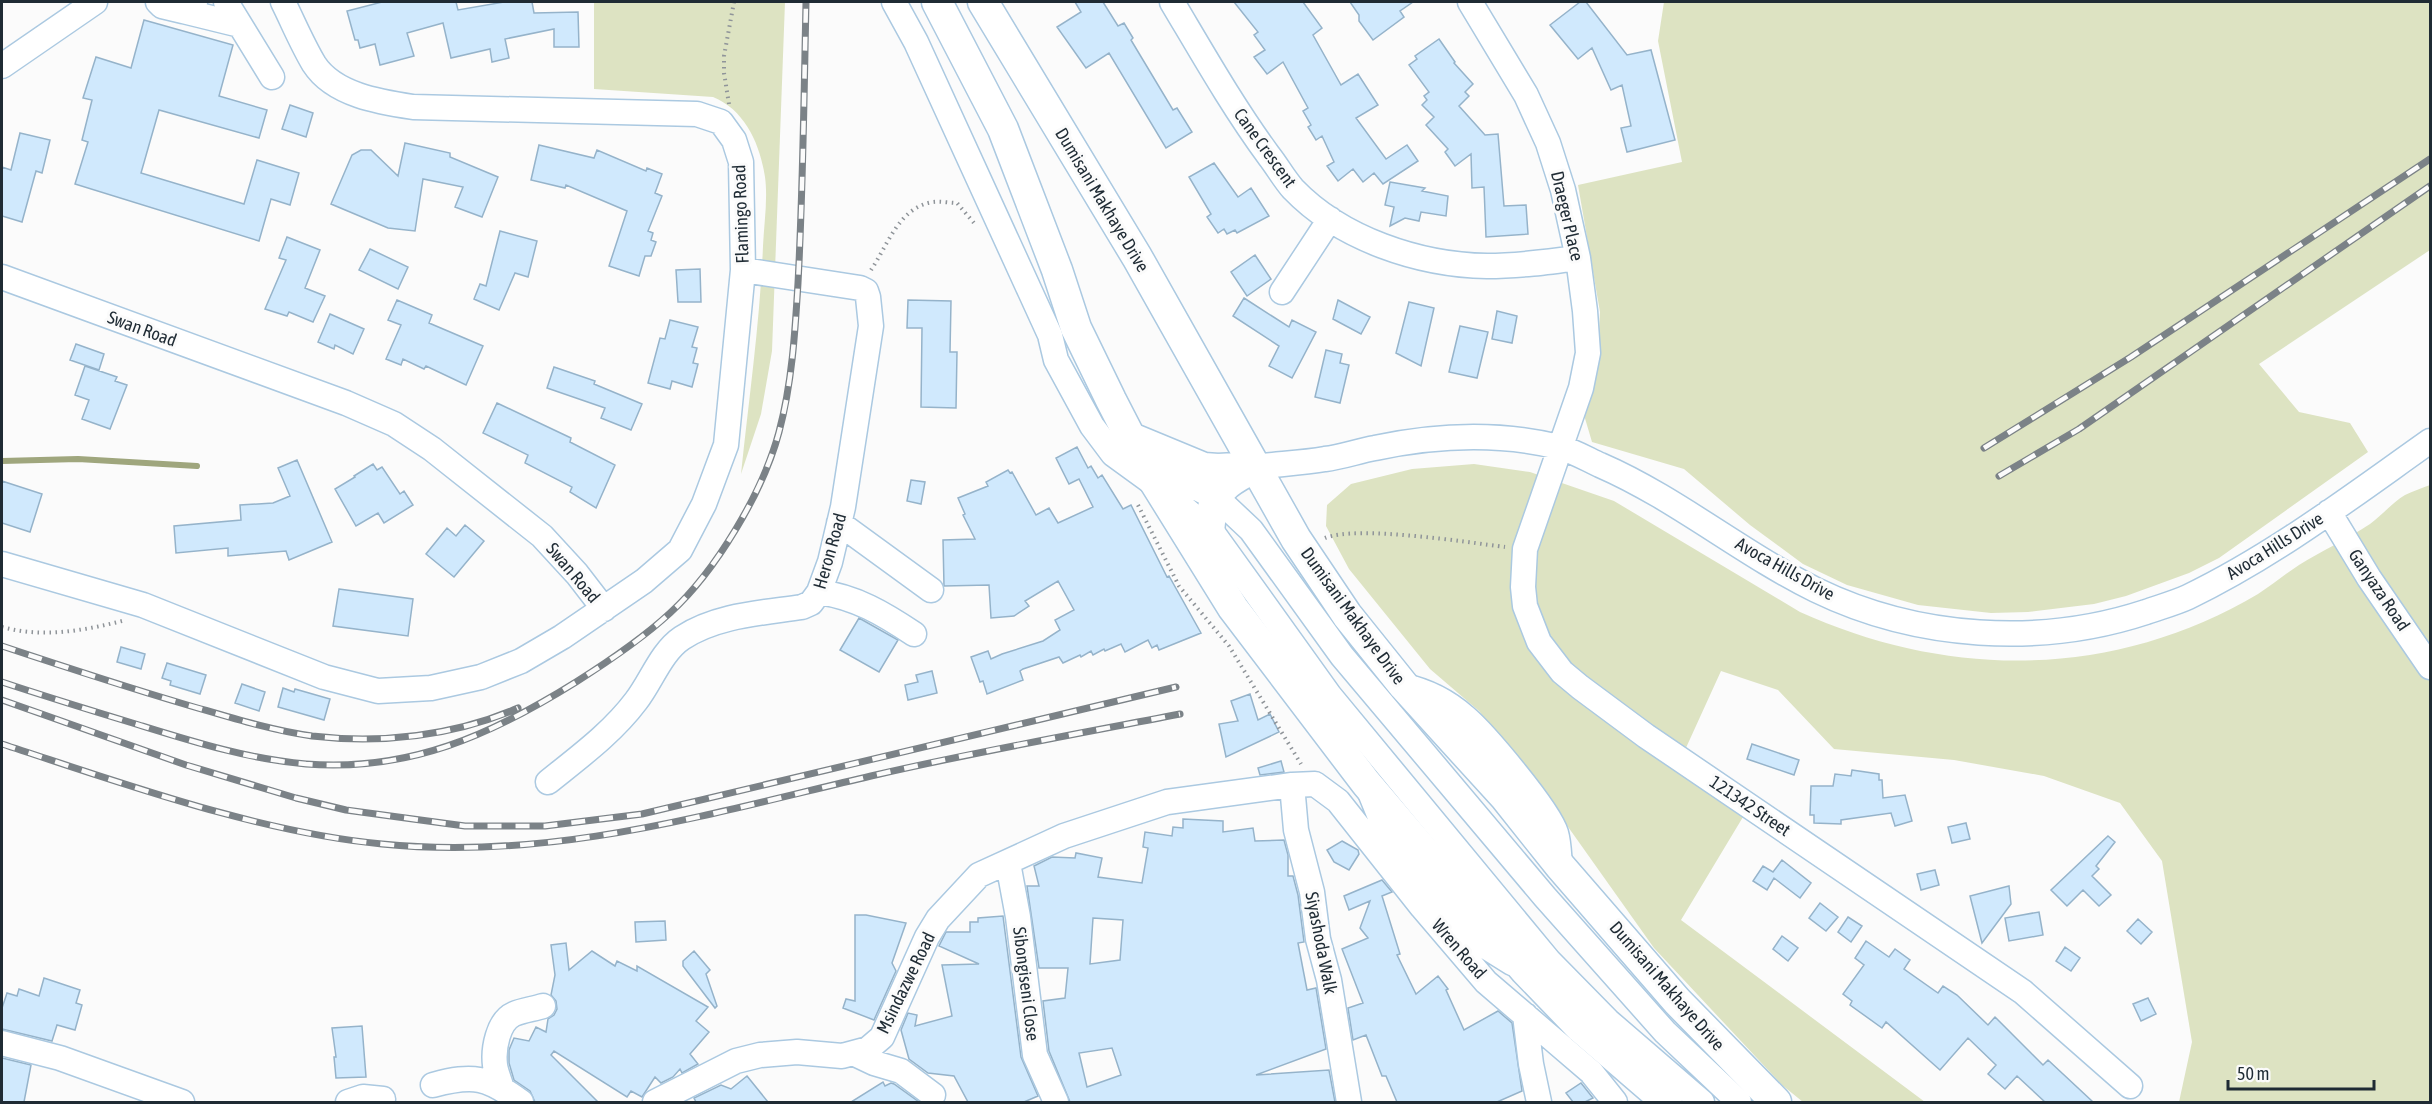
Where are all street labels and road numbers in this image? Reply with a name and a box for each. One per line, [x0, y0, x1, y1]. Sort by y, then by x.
street label: Cane Crescent [1230, 104, 1301, 191]
street label: Dumisani Makhaye Drive [1051, 124, 1154, 276]
street label: Flamingo Road [728, 164, 753, 264]
street label: Draeger Place [1547, 169, 1588, 263]
street label: Swan Road [105, 306, 180, 351]
street label: Avoca Hills Drive [2223, 508, 2327, 584]
street label: Heron Road [809, 510, 850, 591]
street label: Avoca Hills Drive [1732, 533, 1838, 604]
street label: Swan Road [542, 538, 605, 607]
street label: Dumisani Makhaye Drive [1297, 543, 1410, 688]
street label: Ganyaza Road [2344, 545, 2414, 635]
street label: 121342 Street [1706, 771, 1795, 840]
street label: Siyashoda Walk [1301, 890, 1342, 996]
street label: Wren Road [1428, 915, 1491, 983]
street label: Dumisani Makhaye Drive [1606, 917, 1729, 1055]
street label: Sibongiseni Close [1009, 926, 1044, 1042]
street label: Msindazwe Road [872, 929, 939, 1037]

